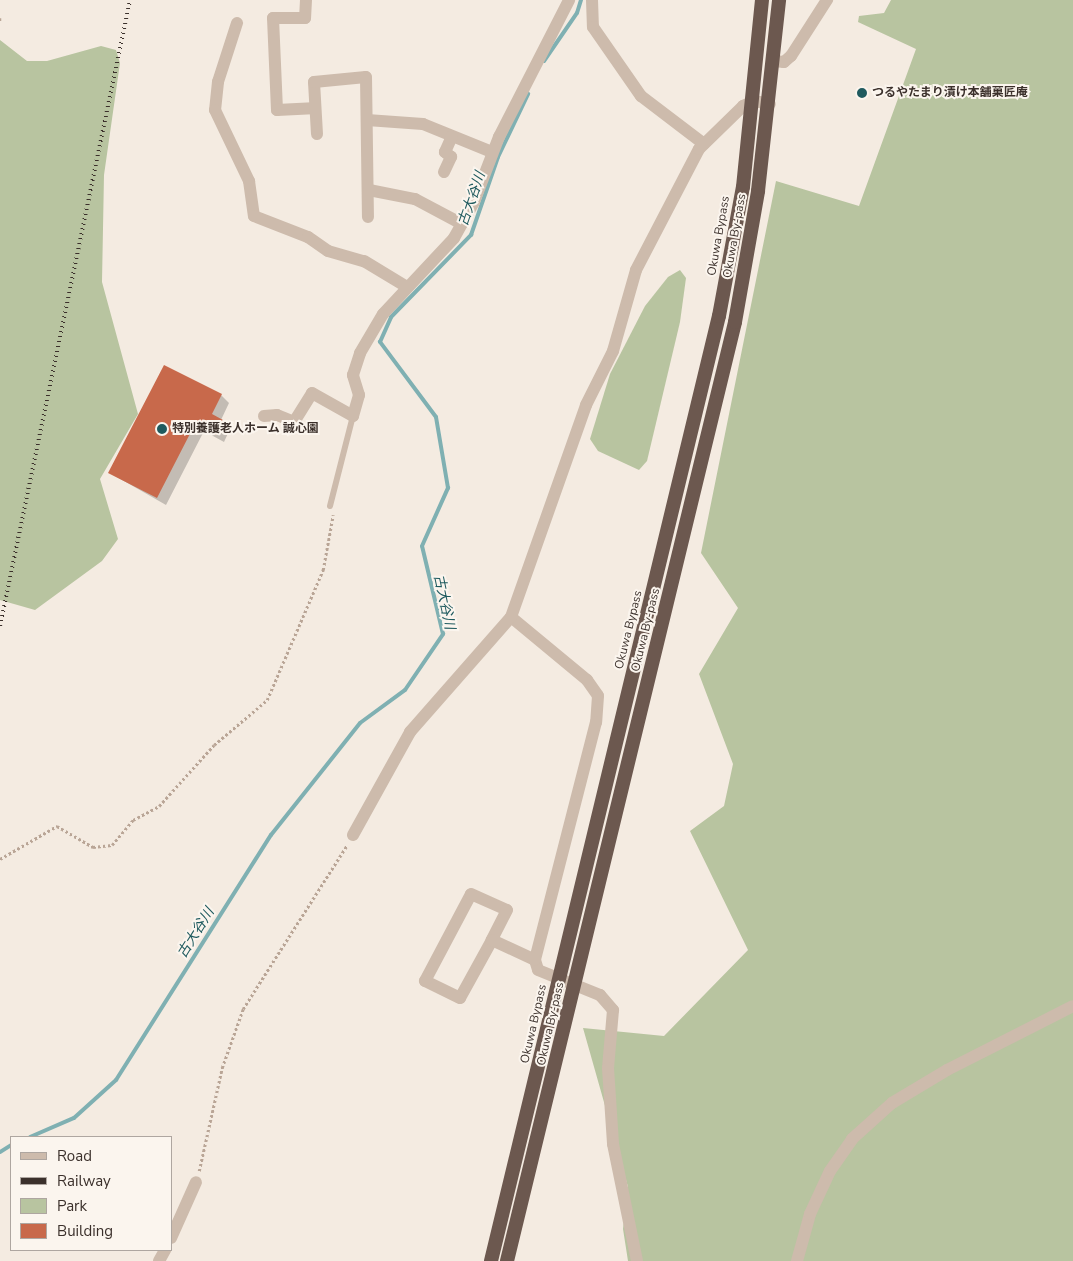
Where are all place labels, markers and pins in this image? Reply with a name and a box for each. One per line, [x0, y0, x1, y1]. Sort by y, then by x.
place label: つるやたまり漬け本舗菓匠庵 [872, 86, 1028, 100]
marker: つるやたまり漬け本舗菓匠庵 [856, 87, 868, 99]
place label: 特別養護老人ホーム 誠心園 [172, 422, 319, 436]
marker: 特別養護老人ホーム 誠心園 [156, 423, 168, 435]

